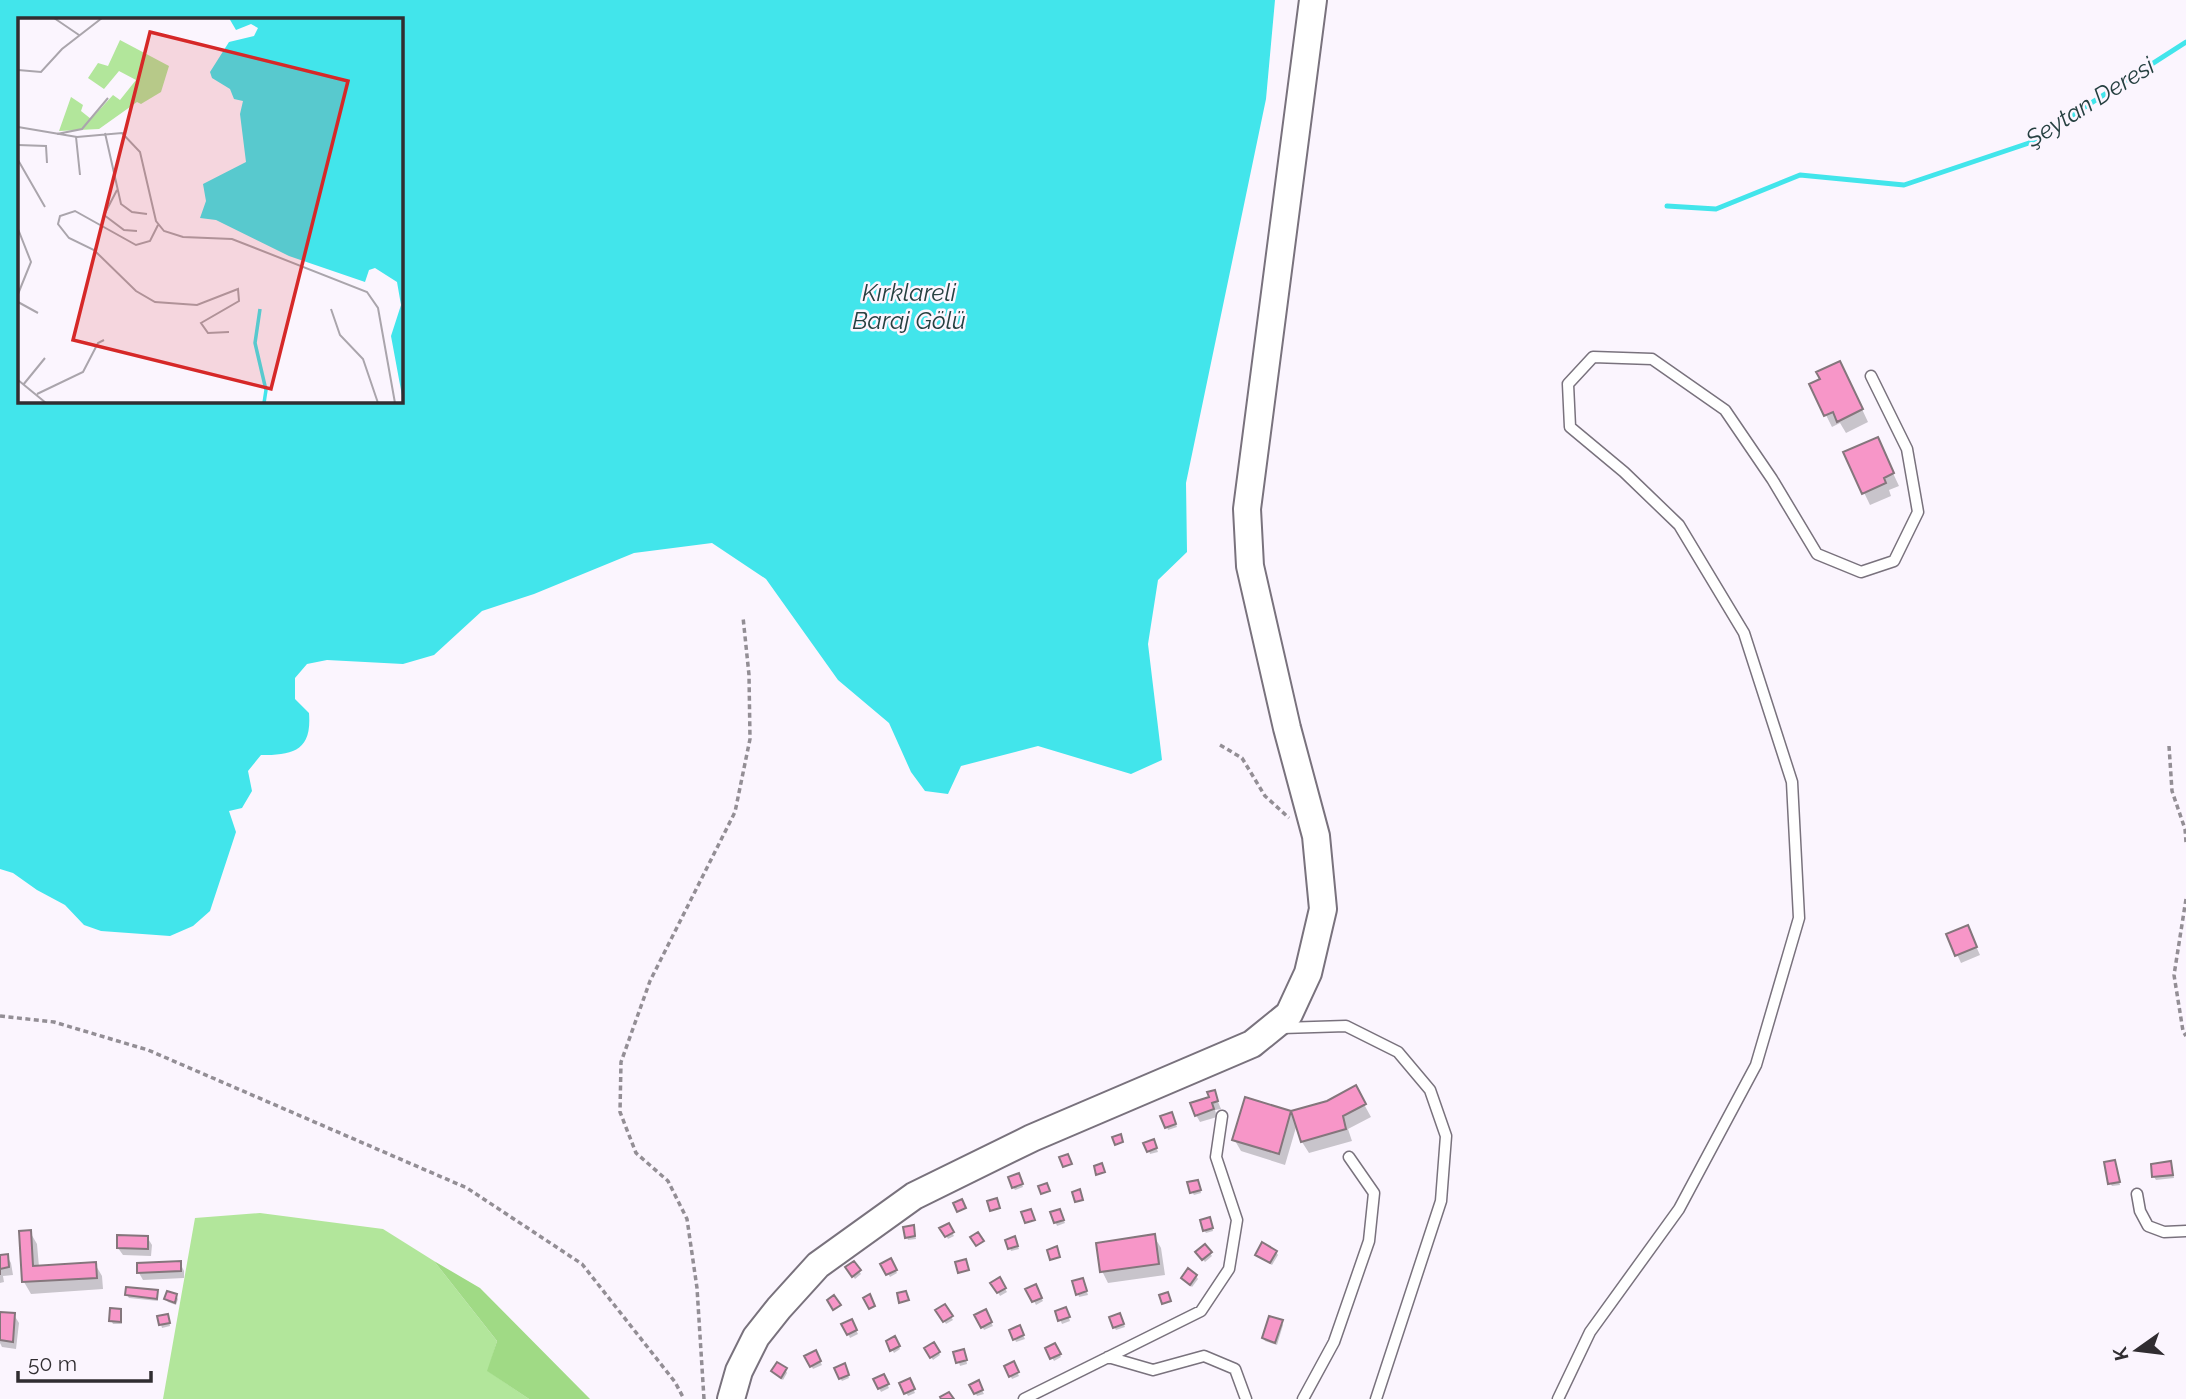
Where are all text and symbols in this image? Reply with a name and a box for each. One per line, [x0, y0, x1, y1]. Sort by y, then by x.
inset map [18, 18, 402, 402]
water label: Şeytan Deresi [2020, 51, 2160, 154]
water label: Kırklareli Baraj Gölü [852, 278, 966, 335]
north arrow [2102, 1315, 2172, 1385]
scale bar [18, 1340, 150, 1384]
text: K [2108, 1345, 2133, 1363]
text: 50 m [28, 1351, 77, 1376]

